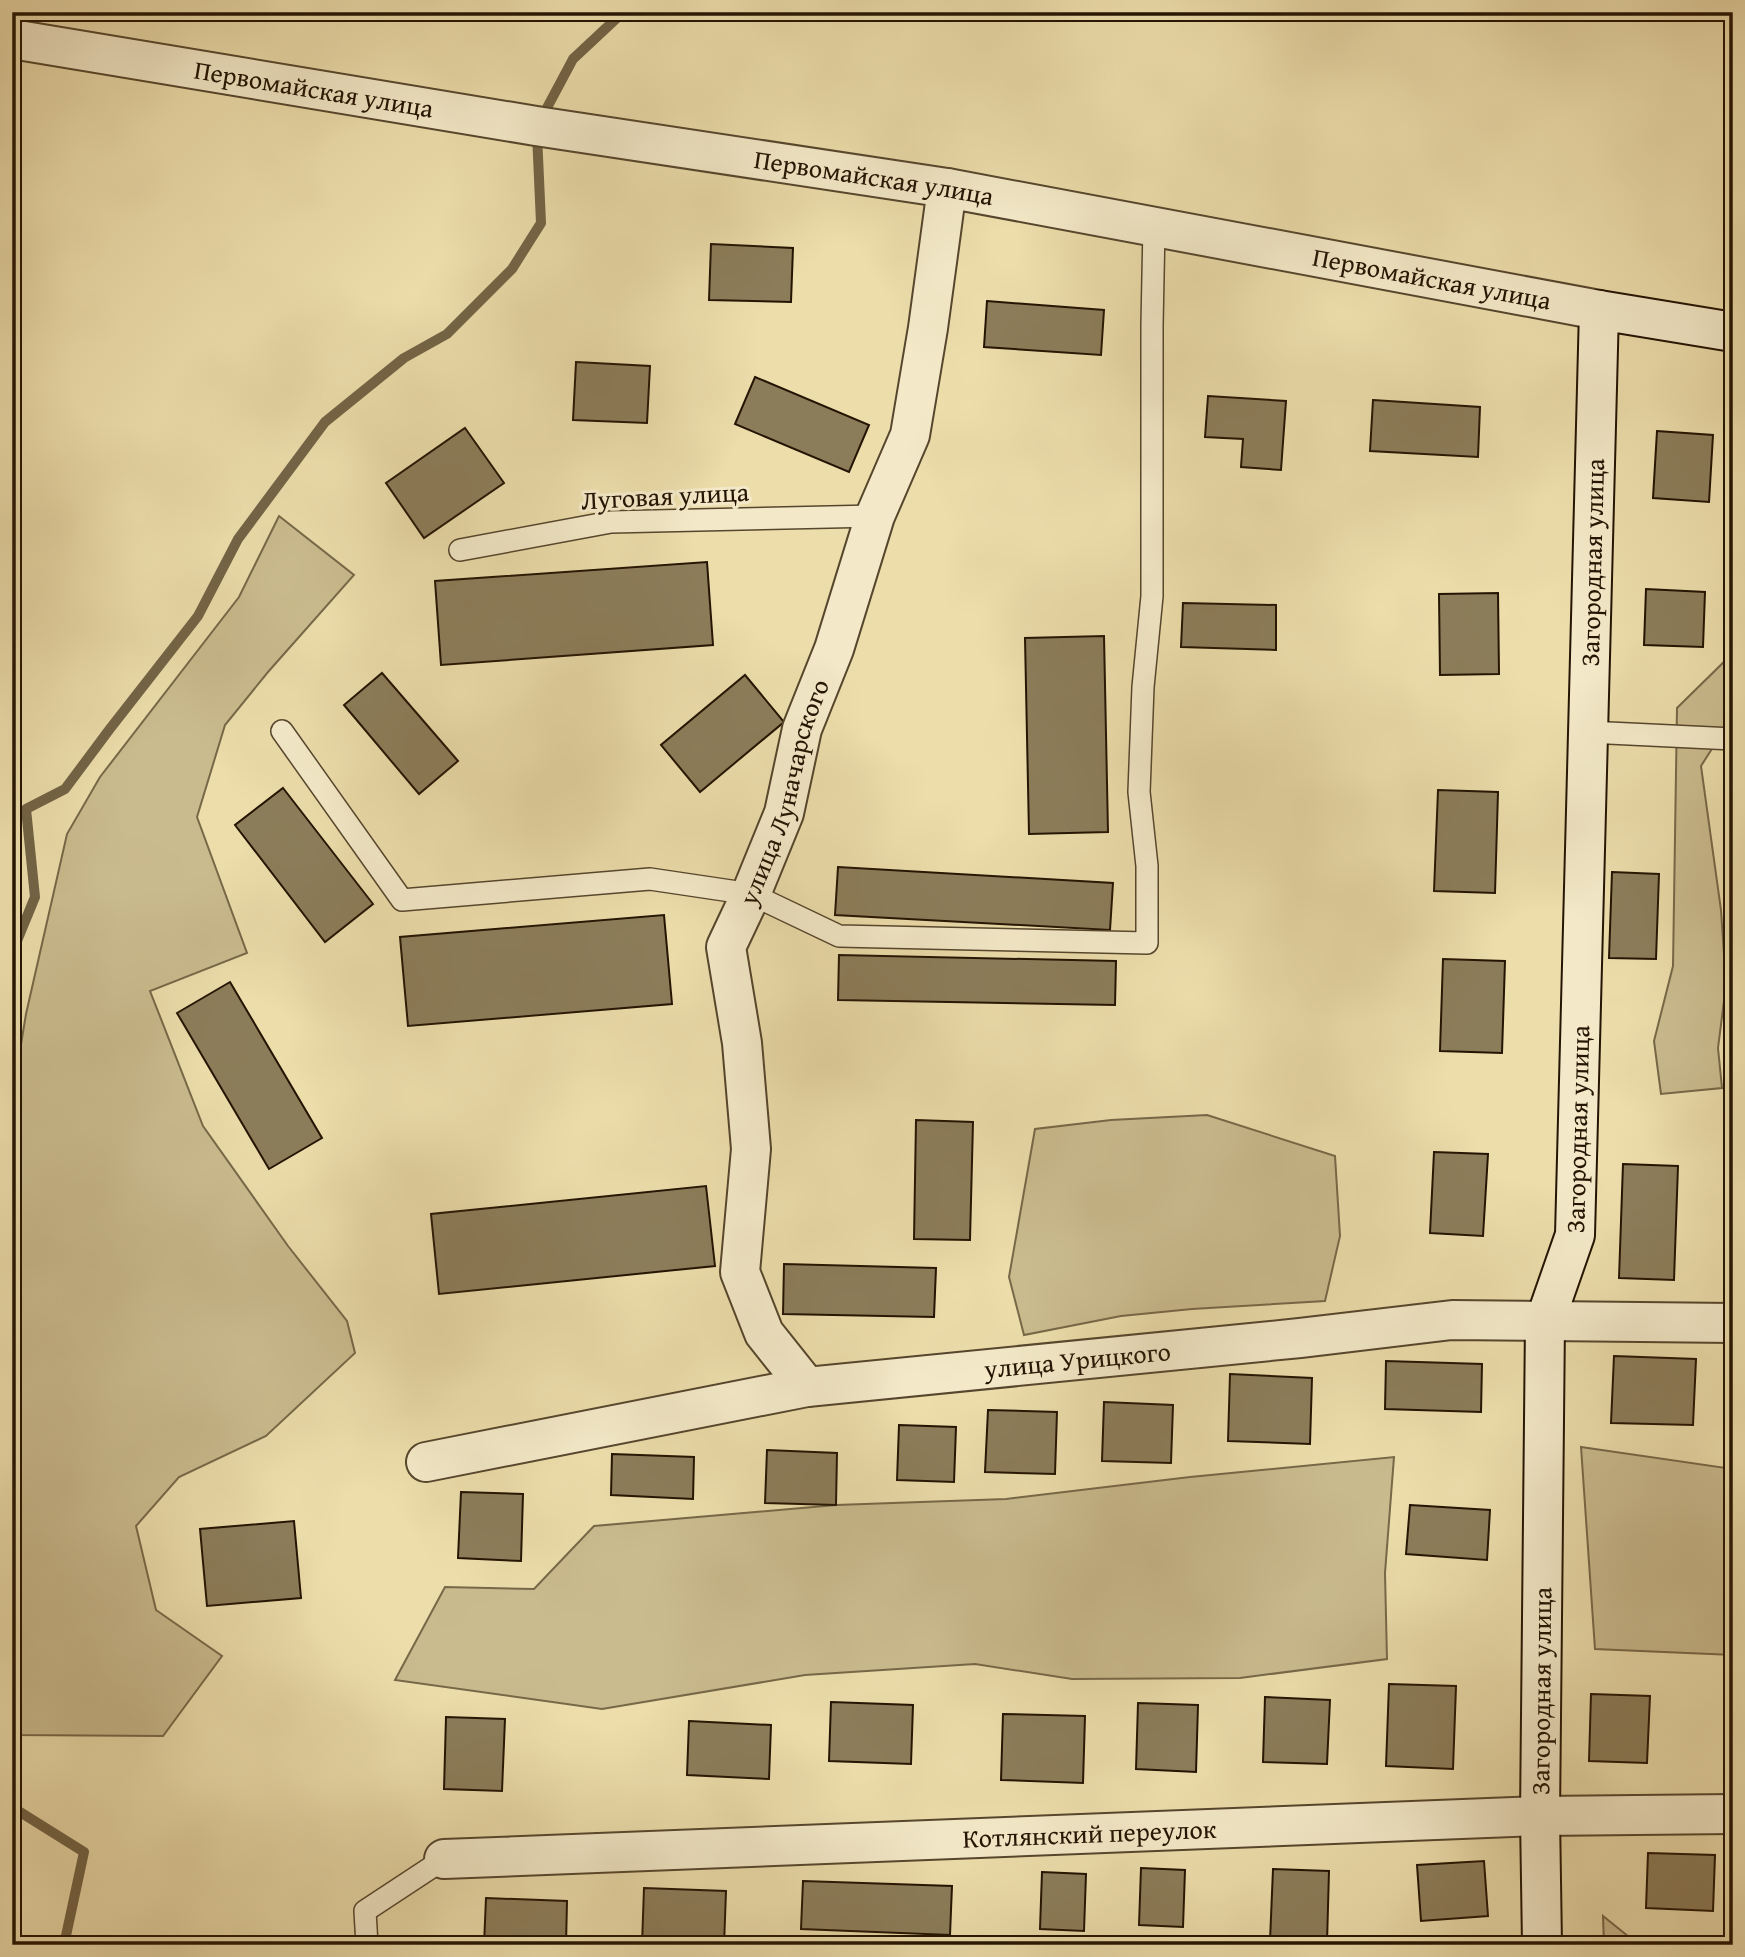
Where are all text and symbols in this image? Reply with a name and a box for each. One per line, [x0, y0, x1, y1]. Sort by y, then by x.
street label: Первомайская улица [191, 50, 437, 128]
street label: Первомайская улица [751, 139, 998, 215]
street label: Первомайская улица [1309, 237, 1555, 320]
street label: Загородная улица [1570, 457, 1614, 667]
street label: Луговая улица [580, 472, 751, 519]
street label: улица Луначарского [728, 673, 839, 913]
street label: Загородная улица [1555, 1024, 1599, 1234]
street label: улица Урицкого [981, 1331, 1172, 1388]
street label: Загородная улица [1520, 1586, 1561, 1795]
street label: Котлянский переулок [962, 1809, 1217, 1858]

